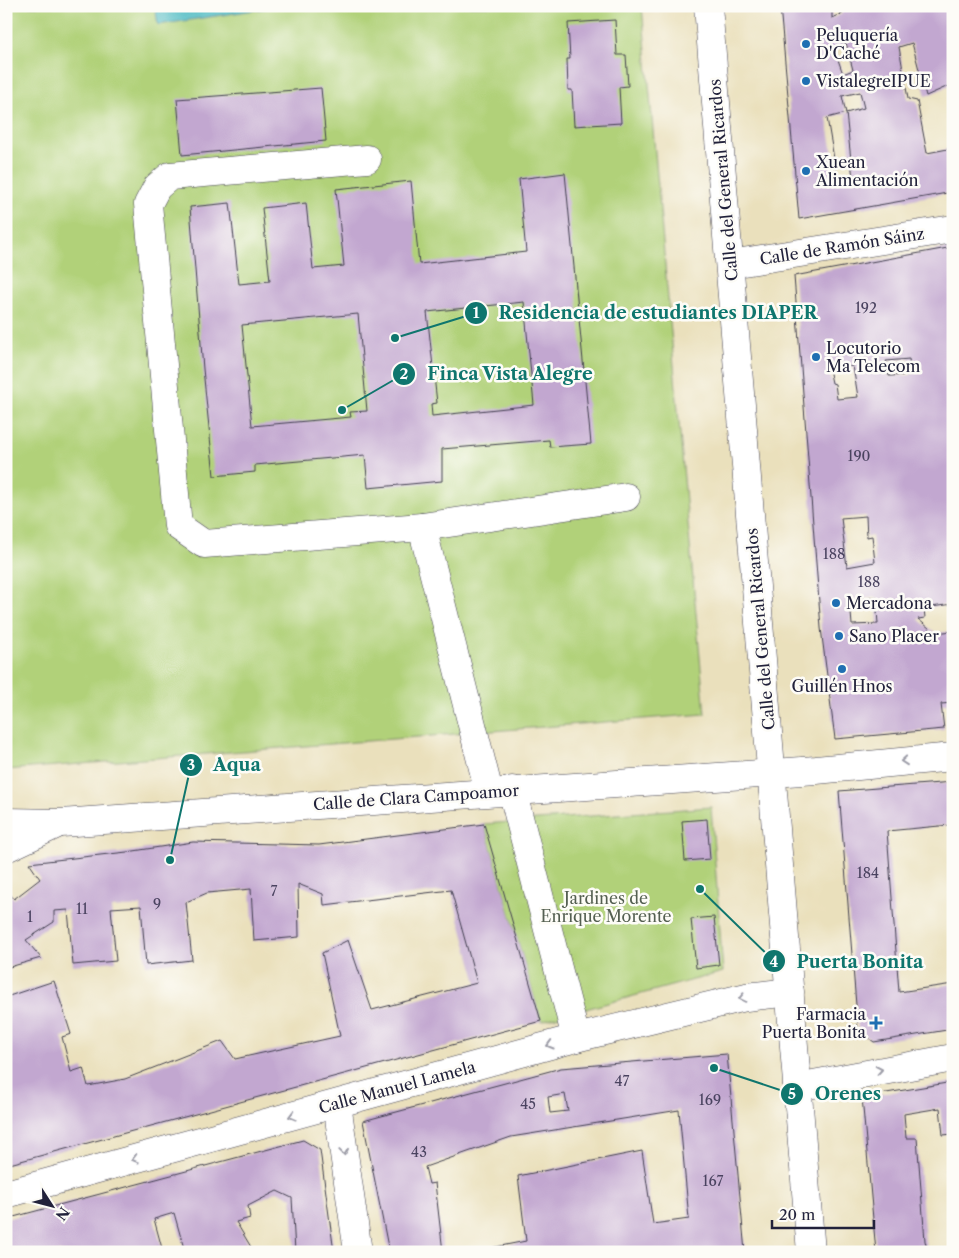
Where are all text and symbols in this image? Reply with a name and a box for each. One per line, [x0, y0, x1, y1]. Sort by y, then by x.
place label: Peluquería D'Caché [816, 25, 899, 63]
marker: Peluquería D'Caché [800, 38, 812, 50]
place label: VistalegreIPUE [815, 71, 931, 91]
marker: VistalegreIPUE [800, 75, 812, 87]
street label: Calle del General Ricardos [704, 78, 742, 282]
place label: Xuean Alimentación [815, 152, 919, 190]
marker: Xuean Alimentación [800, 165, 812, 177]
street label: Calle de Ramón Sáinz [758, 223, 926, 269]
callout: Residencia de estudiantes DIAPER [464, 296, 828, 329]
house number: 192 [855, 299, 877, 317]
text: Residencia de estudiantes DIAPER [499, 302, 819, 324]
text: 1 [473, 303, 480, 322]
place label: Locutorio Ma Telecom [826, 338, 920, 376]
marker: Locutorio Ma Telecom [810, 351, 822, 363]
callout: Finca Vista Alegre [392, 357, 604, 390]
text: Finca Vista Alegre [427, 363, 593, 385]
text: 2 [400, 364, 409, 383]
house number: 190 [848, 447, 871, 465]
street label: Calle del General Ricardos [741, 527, 779, 731]
house number: 188 [823, 545, 845, 563]
house number: 188 [858, 573, 880, 591]
place label: Mercadona [846, 593, 933, 613]
marker: Mercadona [830, 597, 842, 609]
place label: Sano Placer [849, 626, 939, 646]
marker: Sano Placer [833, 630, 845, 642]
marker: Guillén Hnos [836, 663, 848, 675]
place label: Guillén Hnos [792, 676, 892, 696]
callout: Aqua [178, 748, 271, 781]
text: Aqua [212, 754, 261, 776]
text: 3 [187, 755, 195, 774]
one-way arrow [900, 756, 908, 767]
street label: Calle de Clara Campoamor [312, 780, 520, 814]
house number: 184 [857, 864, 879, 882]
house number: 7 [271, 882, 278, 900]
park label: Jardines de Enrique Morente [540, 888, 672, 926]
house number: 9 [153, 895, 161, 913]
house number: 11 [76, 900, 88, 918]
house number: 1 [27, 908, 33, 926]
callout: Puerta Bonita [761, 945, 934, 978]
text: Puerta Bonita [796, 951, 924, 973]
text: 4 [770, 952, 779, 971]
one-way arrow [737, 993, 746, 1003]
place label: Farmacia Puerta Bonita [762, 1004, 867, 1042]
marker: Farmacia Puerta Bonita [870, 1017, 882, 1029]
one-way arrow [545, 1039, 554, 1050]
street label: Calle Manuel Lamela [316, 1056, 478, 1118]
one-way arrow [874, 1066, 883, 1076]
house number: 47 [615, 1072, 630, 1090]
callout: Orenes [779, 1078, 891, 1111]
text: Orenes [815, 1083, 881, 1105]
text: 5 [788, 1084, 796, 1103]
house number: 169 [699, 1091, 721, 1109]
house number: 45 [520, 1095, 536, 1113]
one-way arrow [289, 1111, 297, 1121]
house number: 43 [411, 1143, 427, 1161]
one-way arrow [338, 1149, 349, 1157]
one-way arrow [131, 1153, 140, 1164]
house number: 167 [703, 1172, 724, 1190]
north arrow [28, 1180, 78, 1230]
scale bar [772, 1198, 874, 1230]
text: N [52, 1203, 73, 1224]
text: 20 m [779, 1205, 815, 1224]

